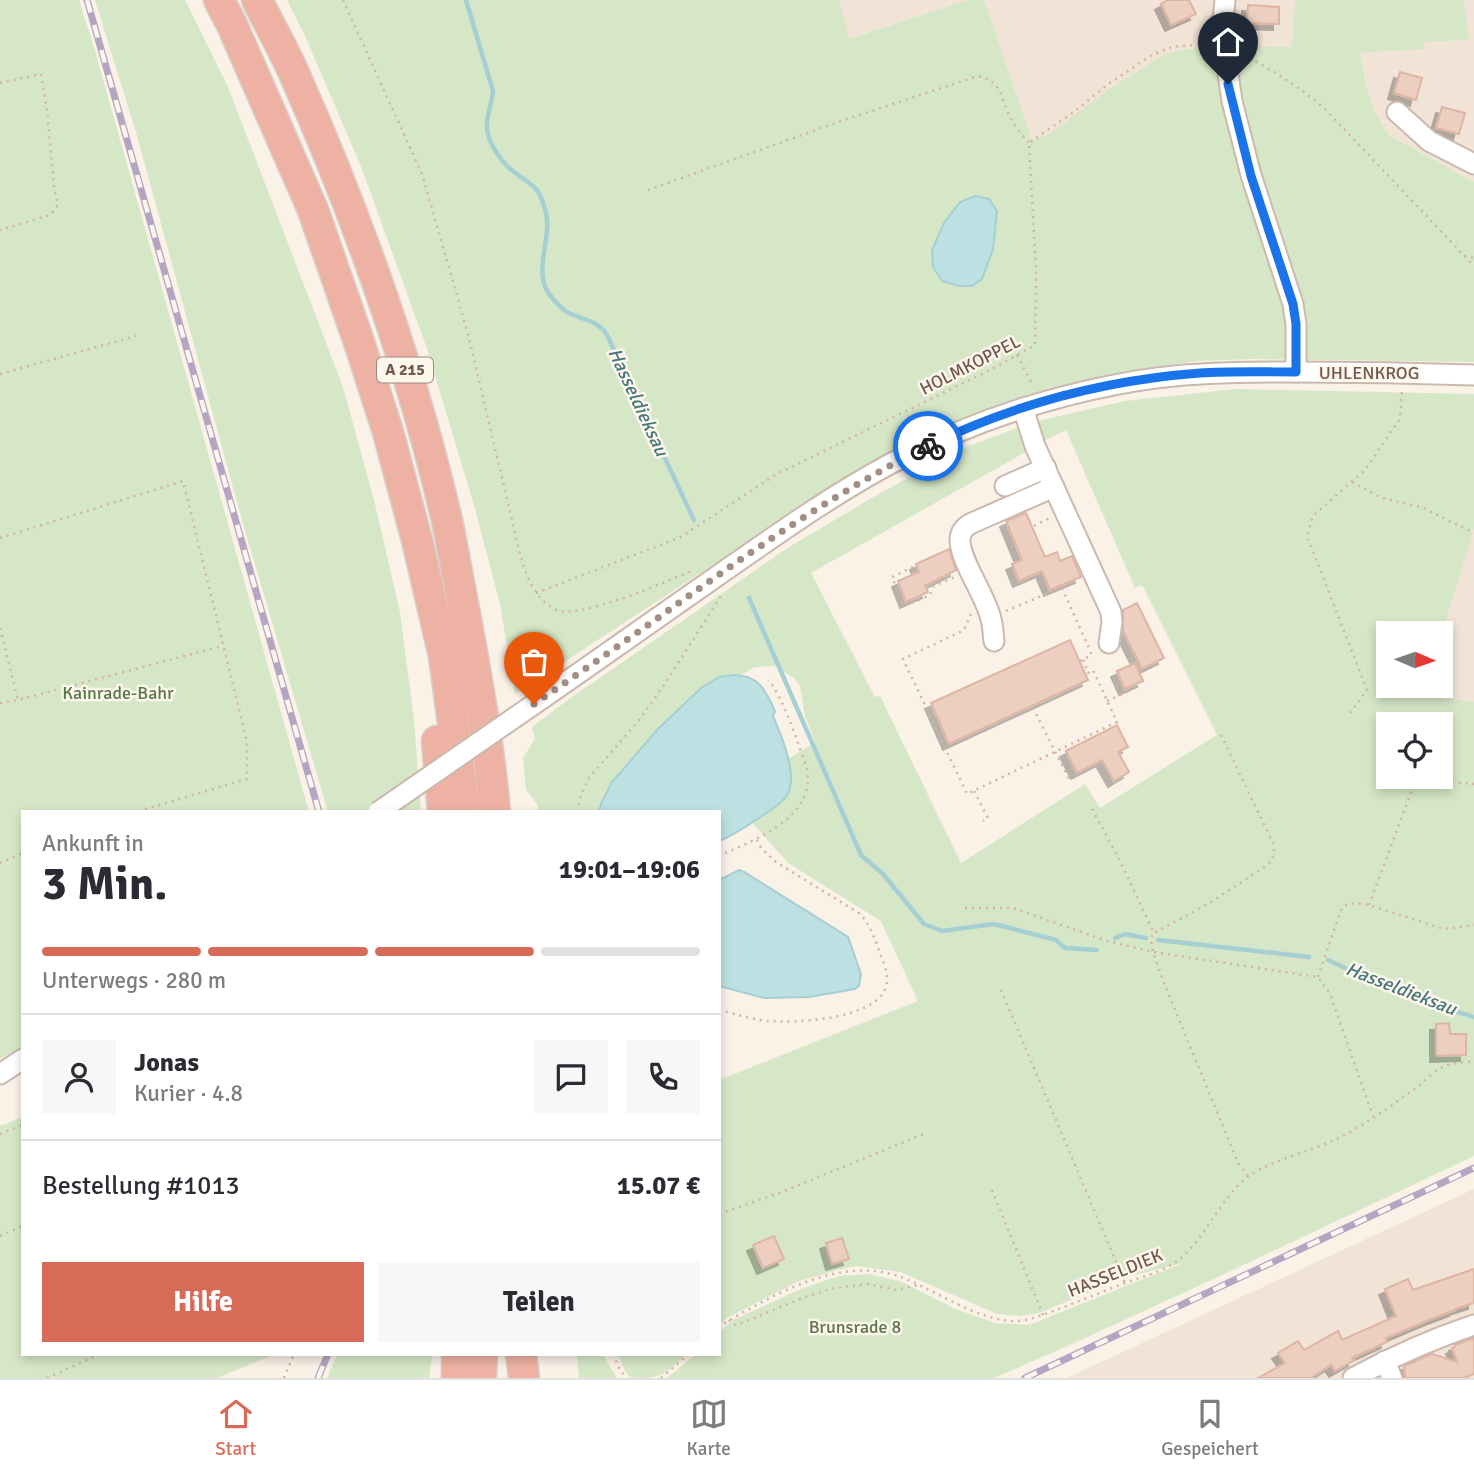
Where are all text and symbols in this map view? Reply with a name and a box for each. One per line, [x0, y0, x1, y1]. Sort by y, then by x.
pin [1198, 12.0, 1258, 84]
icon: home [1209, 23, 1247, 61]
street label: HOLMKOPPEL [916, 330, 1024, 400]
water label: Hasseldieksau [602, 344, 674, 461]
road number: A 215 [377, 358, 433, 382]
street label: UHLENKROG [1319, 362, 1419, 384]
courier [893, 411, 963, 481]
icon: bike [909, 427, 947, 465]
north arrow [1376, 621, 1452, 698]
map controls [1376, 621, 1453, 789]
pin [504, 632, 564, 704]
icon: bag [515, 643, 553, 681]
park label: Kainrade-Bahr [62, 682, 174, 704]
button: locate [1376, 712, 1453, 789]
text: Ankunft in [42, 829, 144, 858]
text: 19:01–19:06 [559, 854, 700, 886]
text: 3 Min. [42, 856, 167, 912]
water label: Hasseldieksau [1342, 957, 1461, 1022]
text: Unterwegs · 280 m [42, 966, 226, 995]
button: person [42, 1040, 116, 1114]
button: chat [534, 1040, 608, 1114]
button: phone [626, 1040, 700, 1114]
text: Jonas [134, 1047, 199, 1079]
text: Kurier · 4.8 [134, 1079, 243, 1108]
text: Bestellung #1013 [42, 1170, 239, 1202]
text: 15.07 € [617, 1170, 700, 1202]
street label: HASSELDIEK [1064, 1244, 1166, 1302]
button: Hilfe [42, 1262, 364, 1342]
button: Teilen [378, 1262, 700, 1342]
park label: Brunsrade 8 [809, 1316, 901, 1338]
tab: Start [215, 1395, 256, 1461]
tab: Karte [686, 1395, 731, 1461]
tab: Gespeichert [1161, 1395, 1259, 1461]

